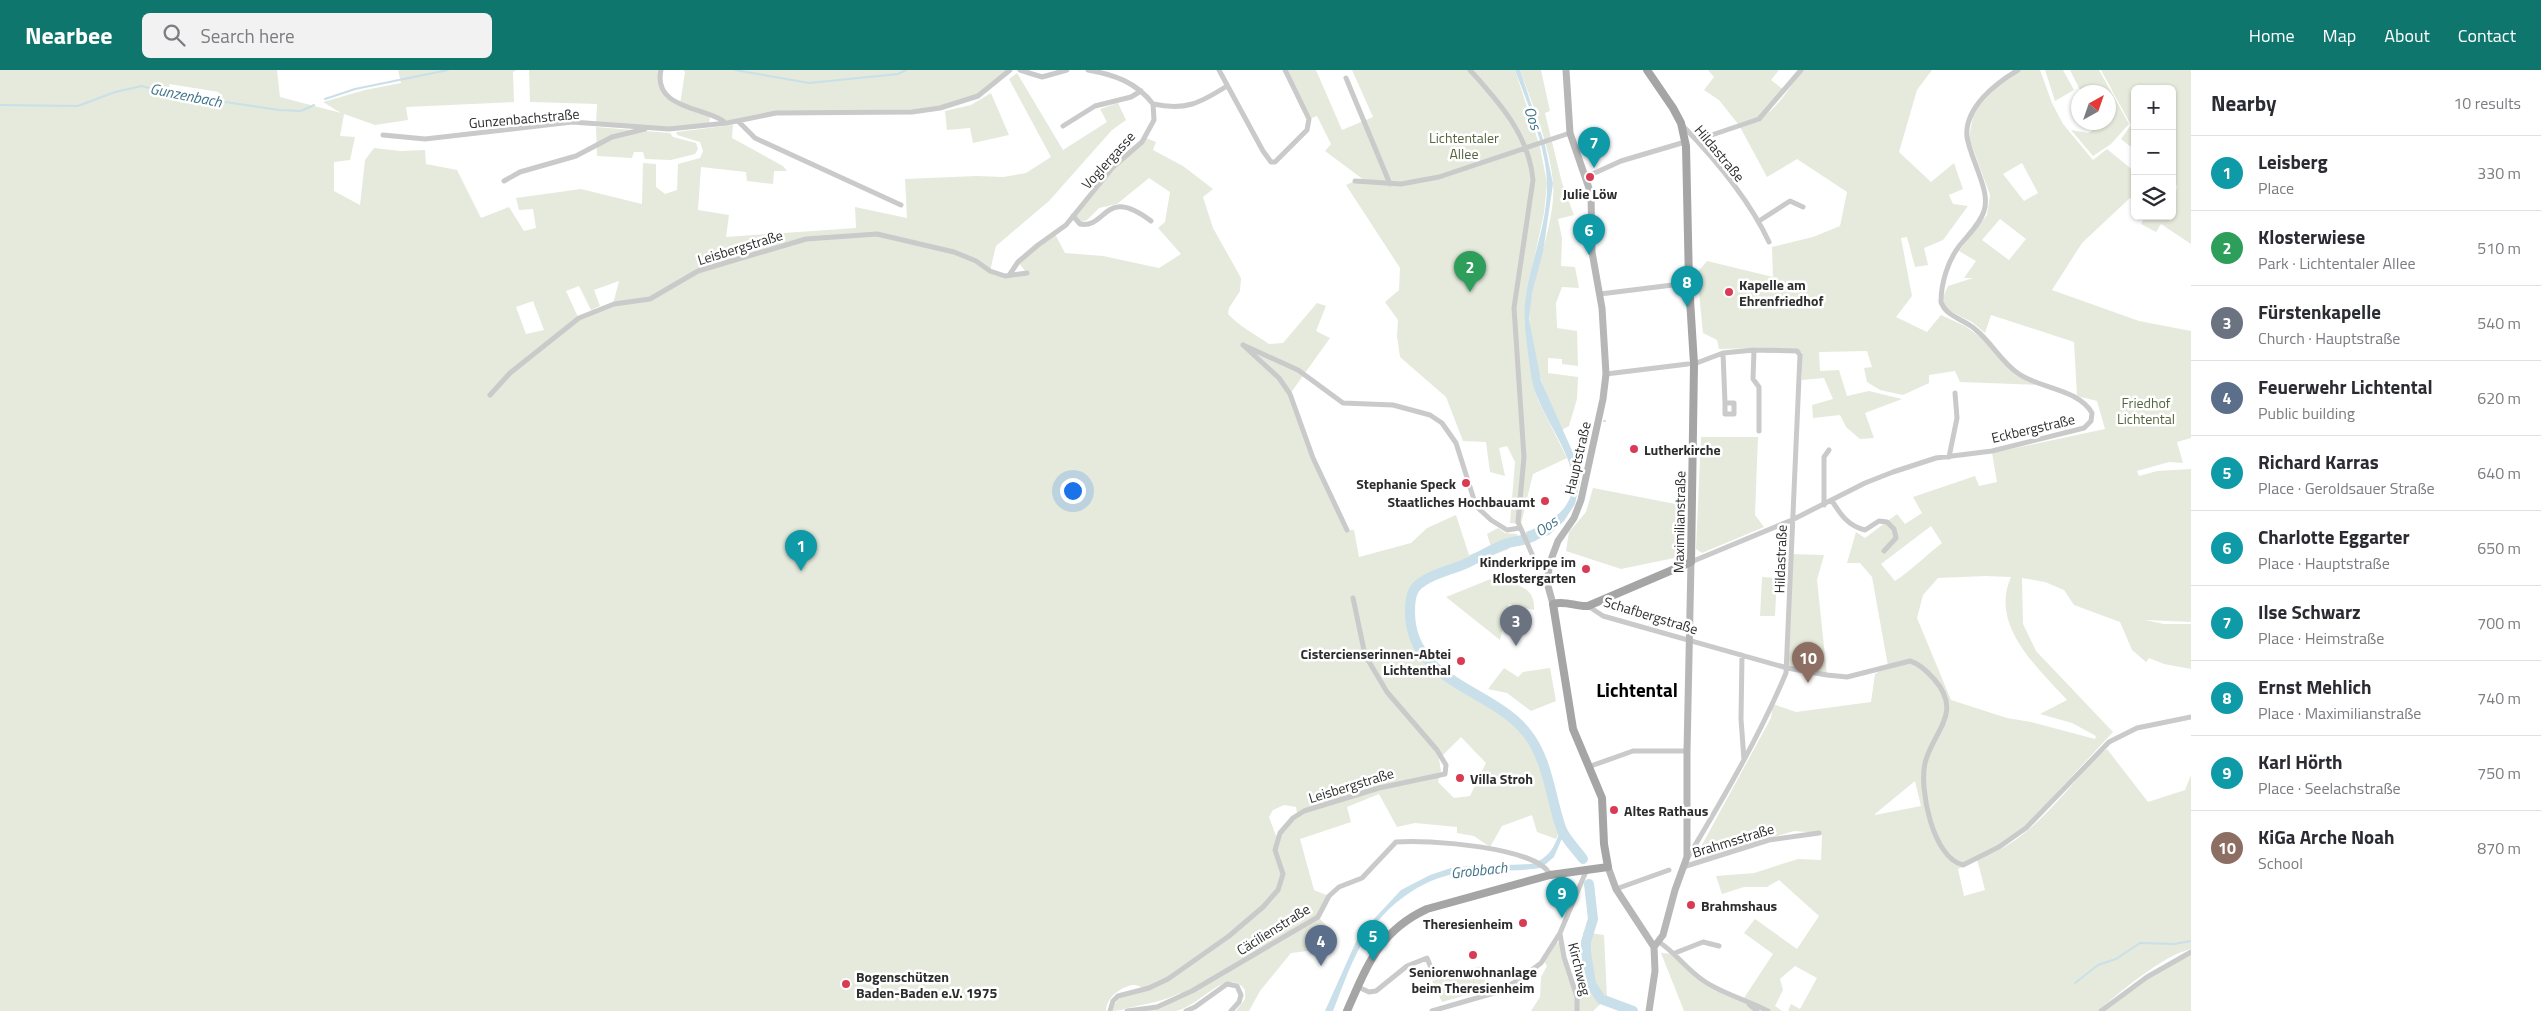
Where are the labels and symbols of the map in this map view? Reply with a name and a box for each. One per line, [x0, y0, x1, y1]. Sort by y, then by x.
water label: Gunzenbach [148, 77, 224, 113]
north arrow [2071, 85, 2116, 130]
street label: Gunzenbachstraße [468, 103, 580, 133]
water label: Oos [1518, 103, 1548, 134]
street label: Hildastraße [1690, 120, 1750, 186]
street label: Voglergasse [1076, 126, 1140, 194]
park label: Lichtentaler Allee [1429, 127, 1499, 164]
pin: 7 [1578, 127, 1610, 168]
marker: Julie Löw [1584, 171, 1596, 183]
place label: Julie Löw [1563, 183, 1617, 204]
pin: 6 [1573, 214, 1605, 255]
street label: Leisbergstraße [695, 224, 785, 270]
pin: 2 [1454, 251, 1486, 292]
pin: 8 [1671, 266, 1703, 307]
place label: Kapelle am Ehrenfriedhof [1739, 274, 1823, 311]
marker: Kapelle am Ehrenfriedhof [1723, 286, 1735, 298]
park label: Friedhof Lichtental [2117, 392, 2175, 429]
street label: Eckbergstraße [1989, 408, 2077, 448]
street label: Hauptstraße [1558, 419, 1596, 497]
place label: Lutherkirche [1644, 439, 1721, 460]
marker: Lutherkirche [1628, 443, 1640, 455]
street label: Maximilianstraße [1668, 471, 1690, 573]
place label: Stephanie Speck [1356, 473, 1457, 494]
marker: Stephanie Speck [1460, 477, 1472, 489]
your location [1060, 478, 1086, 504]
place label: Staatliches Hochbauamt [1387, 491, 1535, 512]
marker: Staatliches Hochbauamt [1539, 495, 1551, 507]
water label: Oos [1530, 509, 1563, 542]
street label: Hildastraße [1768, 524, 1792, 594]
pin: 1 [785, 530, 817, 571]
place label: Kinderkrippe im Klostergarten [1479, 551, 1576, 588]
marker: Kinderkrippe im Klostergarten [1580, 563, 1592, 575]
street label: Schafbergstraße [1601, 591, 1701, 639]
pin: 3 [1500, 605, 1532, 646]
pin: 10 [1792, 642, 1824, 683]
place label: Cistercienserinnen-Abtei Lichtenthal [1300, 643, 1451, 680]
marker: Cistercienserinnen-Abtei Lichtenthal [1455, 655, 1467, 667]
district label: Lichtental [1596, 675, 1678, 704]
street label: Leisbergstraße [1306, 762, 1396, 808]
place label: Villa Stroh [1470, 768, 1533, 789]
marker: Villa Stroh [1454, 772, 1466, 784]
place label: Altes Rathaus [1624, 800, 1709, 821]
marker: Altes Rathaus [1608, 804, 1620, 816]
street label: Brahmsstraße [1689, 818, 1777, 862]
water label: Grobbach [1450, 856, 1509, 884]
pin: 9 [1546, 877, 1578, 918]
place label: Brahmshaus [1701, 895, 1778, 916]
street label: Cäcilienstraße [1232, 898, 1314, 960]
marker: Brahmshaus [1685, 899, 1697, 911]
place label: Theresienheim [1423, 913, 1513, 934]
marker: Theresienheim [1517, 917, 1529, 929]
pin: 5 [1357, 920, 1389, 961]
pin: 4 [1305, 925, 1337, 966]
street label: Kirchweg [1563, 940, 1597, 998]
marker: Seniorenwohnanlage beim Theresienheim [1467, 949, 1479, 961]
place label: Seniorenwohnanlage beim Theresienheim [1409, 961, 1537, 998]
place label: Bogenschützen Baden-Baden e.V. 1975 [856, 966, 998, 1003]
marker: Bogenschützen Baden-Baden e.V. 1975 [840, 978, 852, 990]

